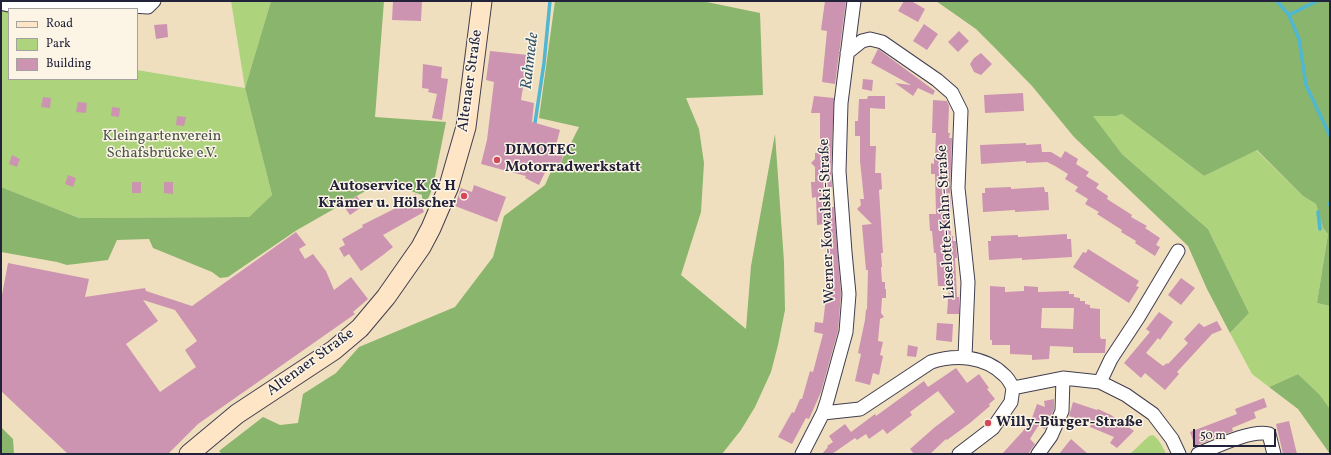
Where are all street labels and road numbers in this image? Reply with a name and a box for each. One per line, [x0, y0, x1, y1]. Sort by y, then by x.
street label: Altenaer Straße [455, 29, 487, 133]
street label: Werner-Kowalski-Straße [816, 138, 840, 304]
street label: Lieselotte-Kahn-Straße [934, 144, 960, 300]
street label: Altenaer Straße [264, 325, 358, 401]

